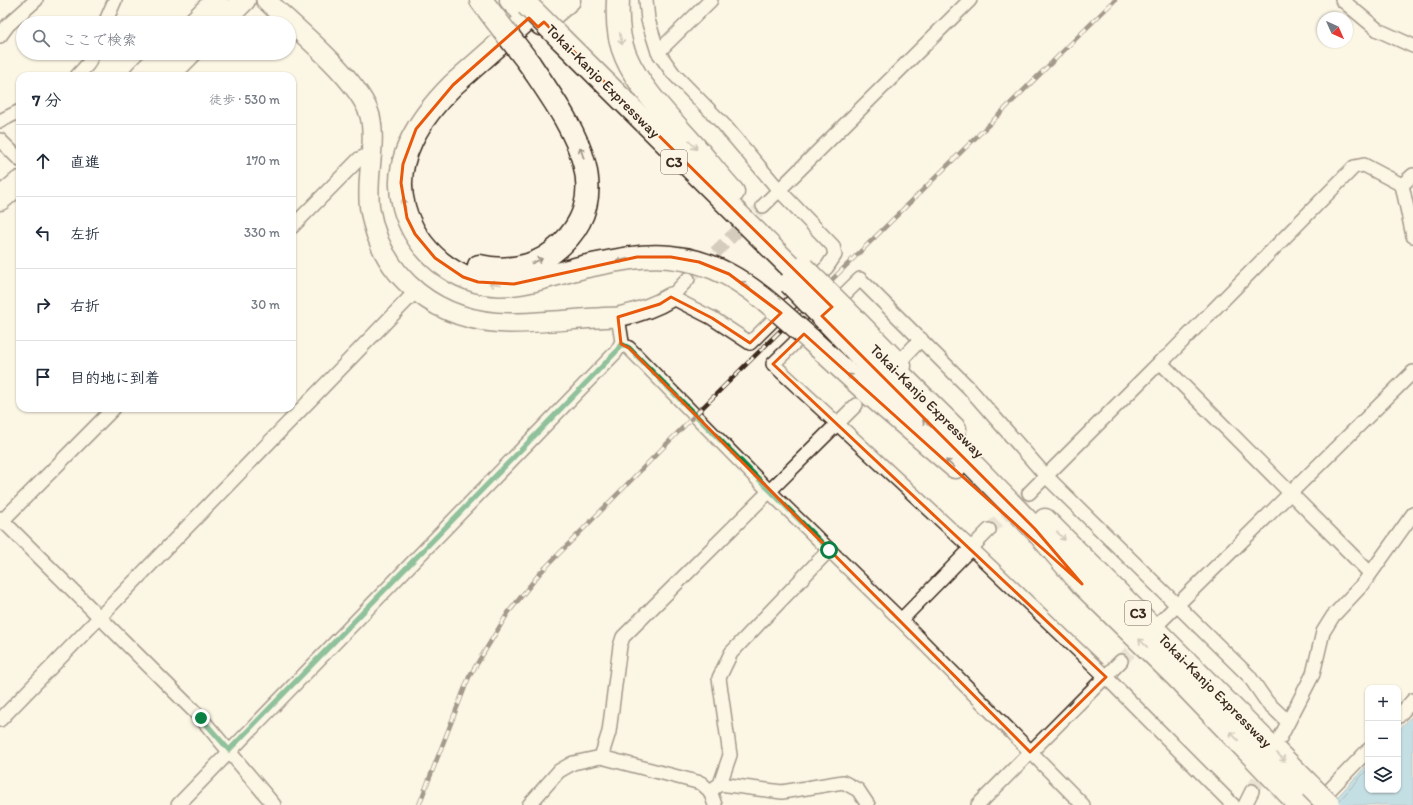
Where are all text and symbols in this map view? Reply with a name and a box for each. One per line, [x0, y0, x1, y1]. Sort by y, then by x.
north arrow [1317, 12, 1353, 48]
search box [16, 16, 296, 60]
street label: Tokai-Kanjo Expressway [542, 20, 664, 142]
icon: search [30, 27, 52, 49]
text: ここで検索 [62, 31, 137, 49]
one-way arrow [617, 32, 625, 45]
text: 7 分 [32, 90, 61, 110]
text: 徒歩 · 530 m [209, 92, 280, 107]
one-way arrow [688, 140, 697, 150]
one-way arrow [577, 147, 585, 159]
icon: ahead [32, 150, 54, 172]
road number: C3 [661, 150, 687, 174]
text: 直進 [70, 153, 100, 171]
text: 170 m [246, 153, 280, 168]
one-way arrow [399, 198, 407, 211]
icon: left [32, 222, 54, 244]
text: 左折 [70, 225, 100, 243]
text: 330 m [244, 225, 280, 240]
one-way arrow [530, 257, 542, 265]
one-way arrow [616, 257, 629, 265]
one-way arrow [489, 280, 502, 287]
one-way arrow [740, 281, 751, 289]
icon: right [32, 294, 54, 316]
text: 右折 [70, 297, 100, 315]
text: 30 m [251, 297, 280, 312]
street label: Tokai-Kanjo Expressway [866, 340, 988, 462]
icon: arrive [32, 366, 54, 388]
text: 目的地に到着 [70, 369, 160, 387]
one-way arrow [847, 373, 857, 383]
one-way arrow [923, 419, 933, 428]
one-way arrow [945, 459, 955, 468]
one-way arrow [1056, 531, 1066, 541]
route start [820, 541, 838, 559]
road number: C3 [1125, 601, 1151, 625]
street label: Tokai-Kanjo Expressway [1154, 630, 1276, 752]
one-way arrow [1138, 638, 1148, 648]
map controls [1365, 685, 1401, 793]
button: + [1365, 685, 1401, 721]
route end [192, 709, 210, 727]
button: − [1365, 721, 1401, 757]
one-way arrow [1229, 731, 1238, 741]
one-way arrow [1276, 752, 1286, 762]
button: layers [1365, 757, 1401, 793]

